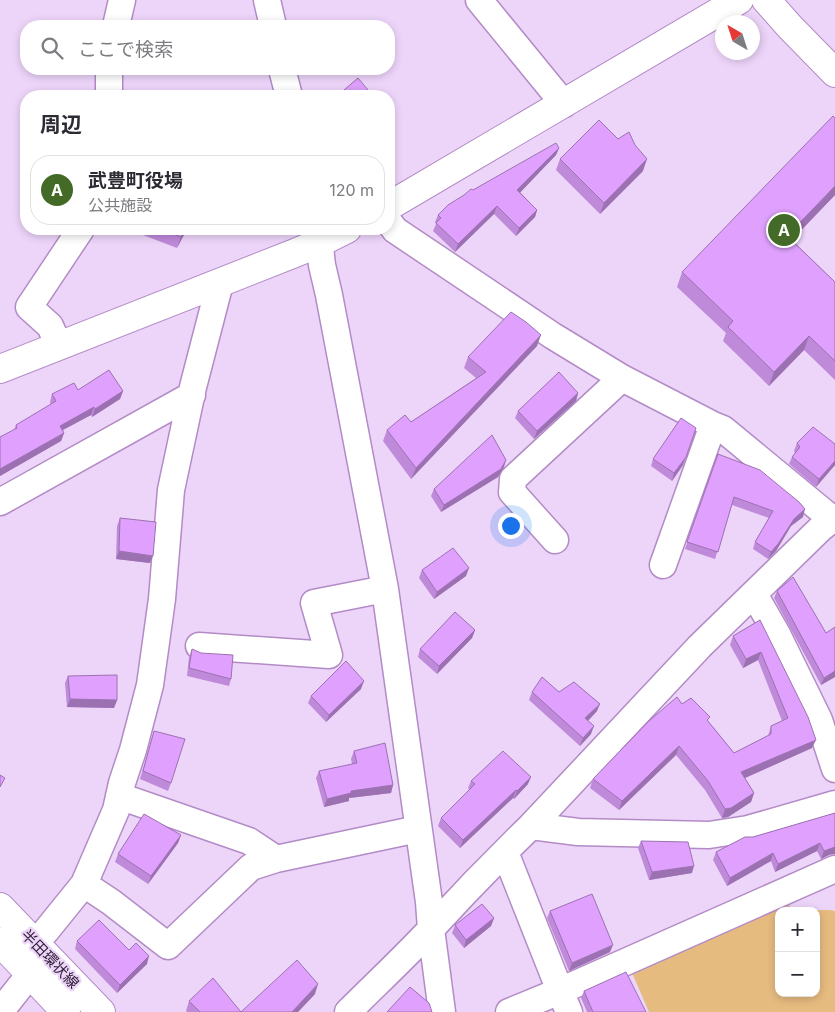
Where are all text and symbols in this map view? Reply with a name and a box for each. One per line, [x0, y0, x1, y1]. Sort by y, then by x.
north arrow [715, 15, 760, 60]
search box [20, 20, 395, 75]
icon: search [38, 34, 66, 62]
text: ここで検索 [78, 38, 173, 61]
text: 周辺 [40, 112, 82, 137]
text: 武豊町役場 [88, 169, 183, 192]
text: A [51, 180, 63, 200]
text: 120 m [329, 180, 374, 200]
text: 公共施設 [88, 195, 152, 215]
pin: A [768, 211, 800, 249]
your location [498, 513, 524, 539]
map controls [775, 907, 820, 997]
button: + [775, 907, 820, 952]
street label: 半田環状線 [17, 925, 83, 992]
button: − [775, 952, 820, 997]

